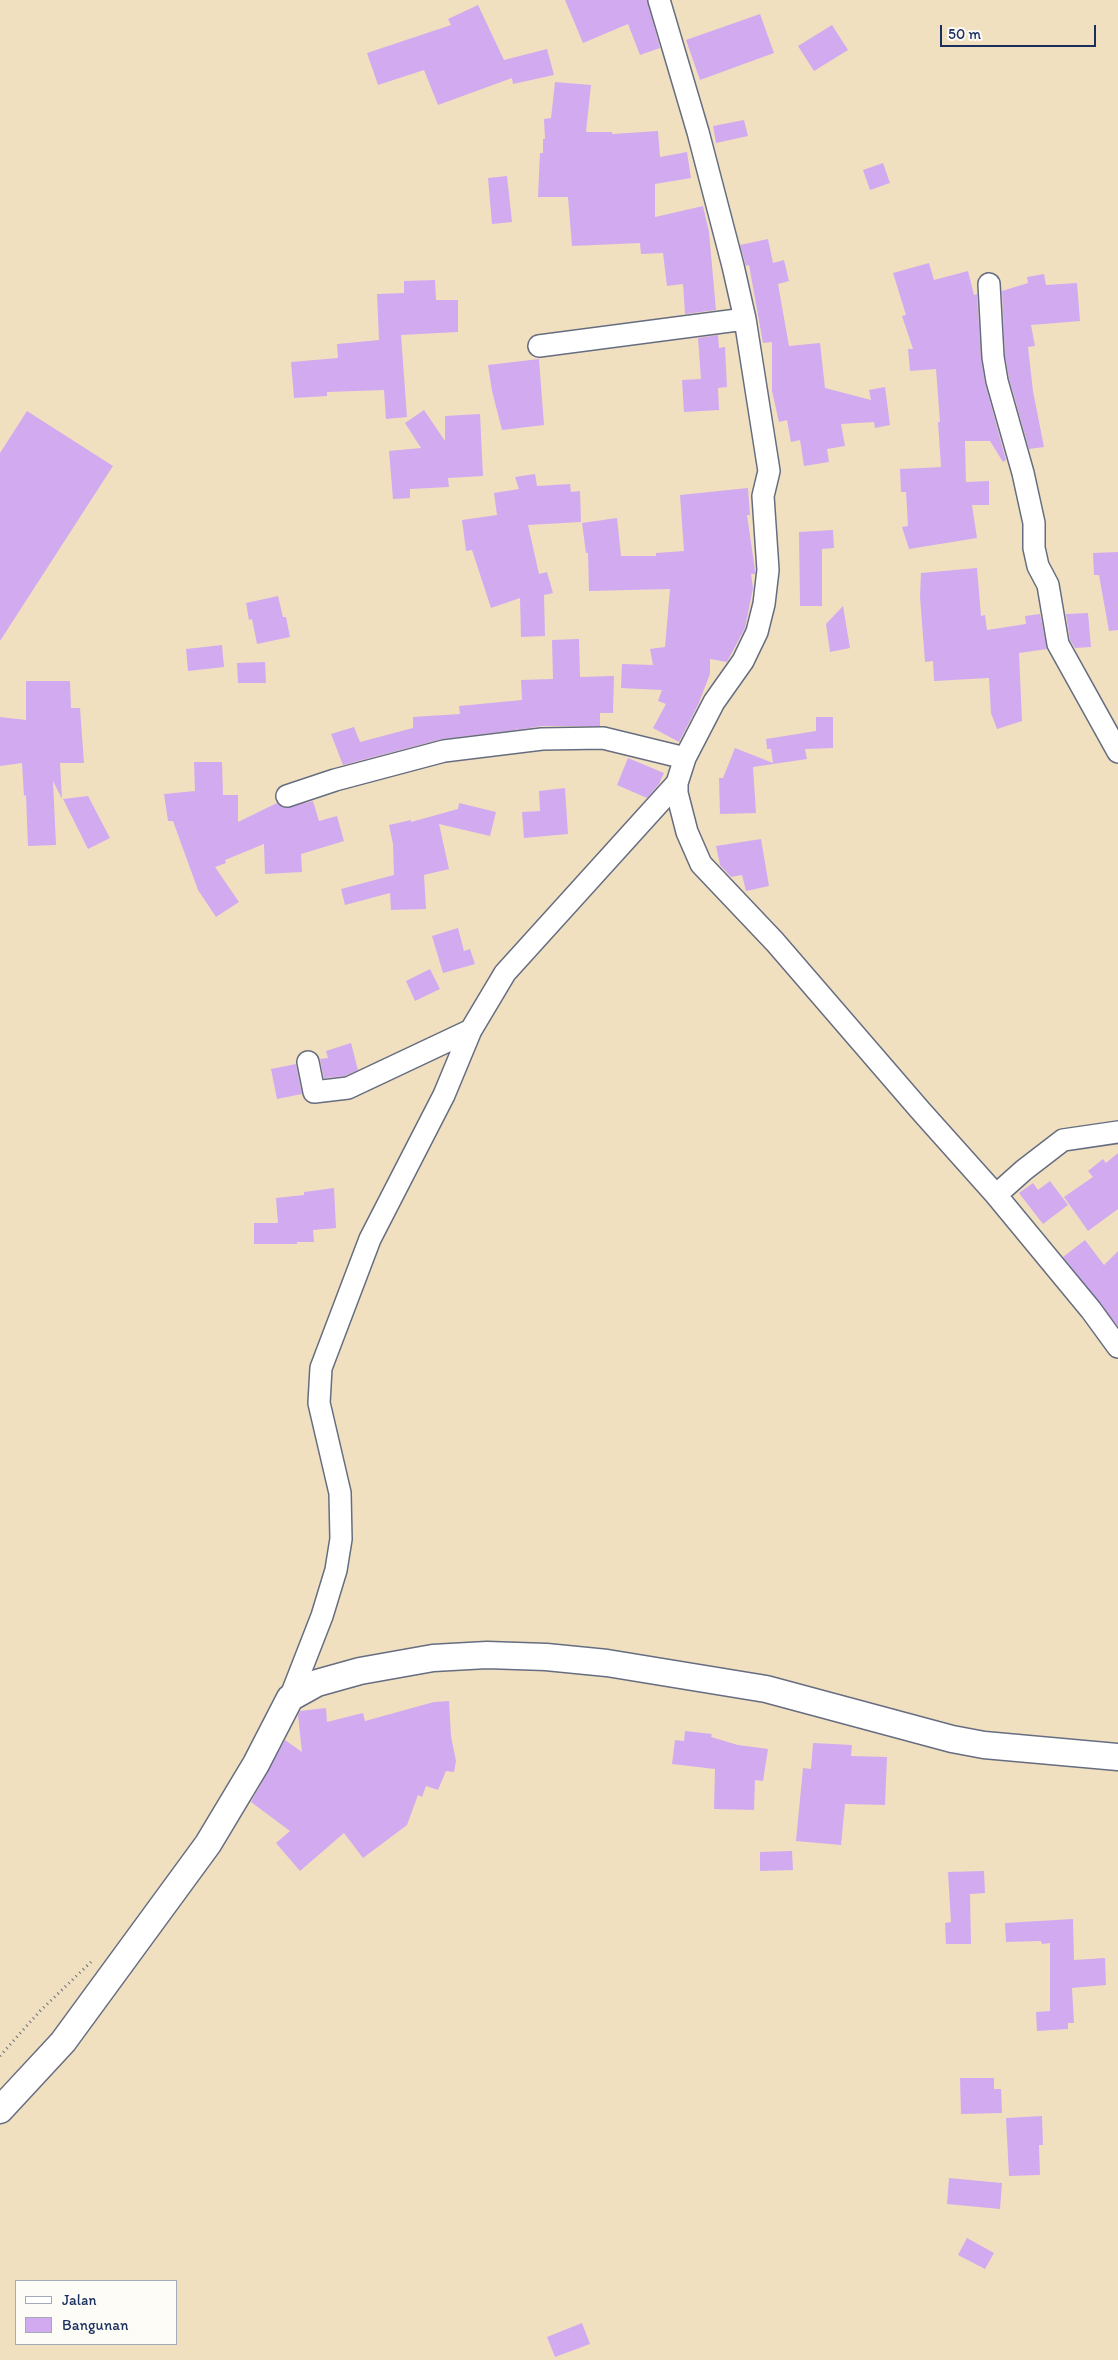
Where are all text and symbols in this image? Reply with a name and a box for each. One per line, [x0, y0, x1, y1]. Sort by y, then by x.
scale bar [943, 15, 1099, 47]
text: 50 m [948, 25, 981, 43]
legend [15, 2280, 178, 2345]
text: Jalan [62, 2291, 96, 2309]
text: Bangunan [62, 2316, 129, 2334]

